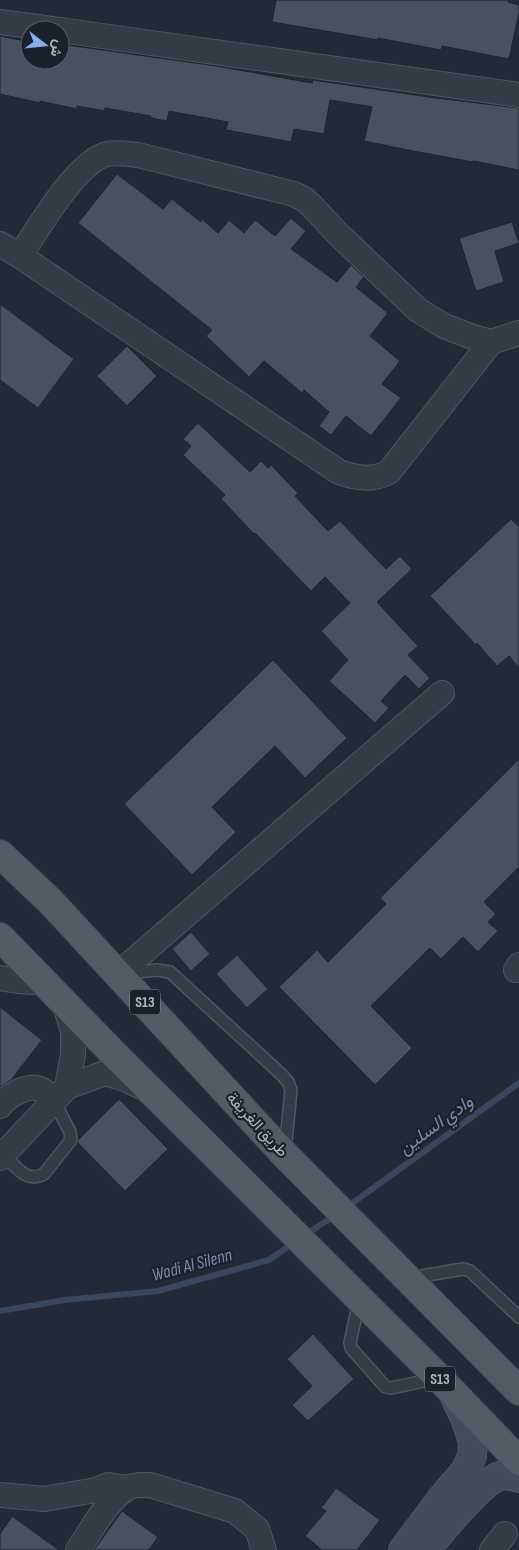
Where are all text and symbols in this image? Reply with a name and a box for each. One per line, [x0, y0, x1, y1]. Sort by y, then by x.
north arrow [20, 20, 70, 70]
text: ش [46, 38, 68, 59]
road number: S13 [130, 990, 160, 1014]
street label: طريق الغريفة [222, 1089, 292, 1161]
water label: وادي السلين [395, 1091, 480, 1162]
water label: Wadi Al Silenn [150, 1244, 235, 1286]
road number: S13 [425, 1366, 455, 1392]

